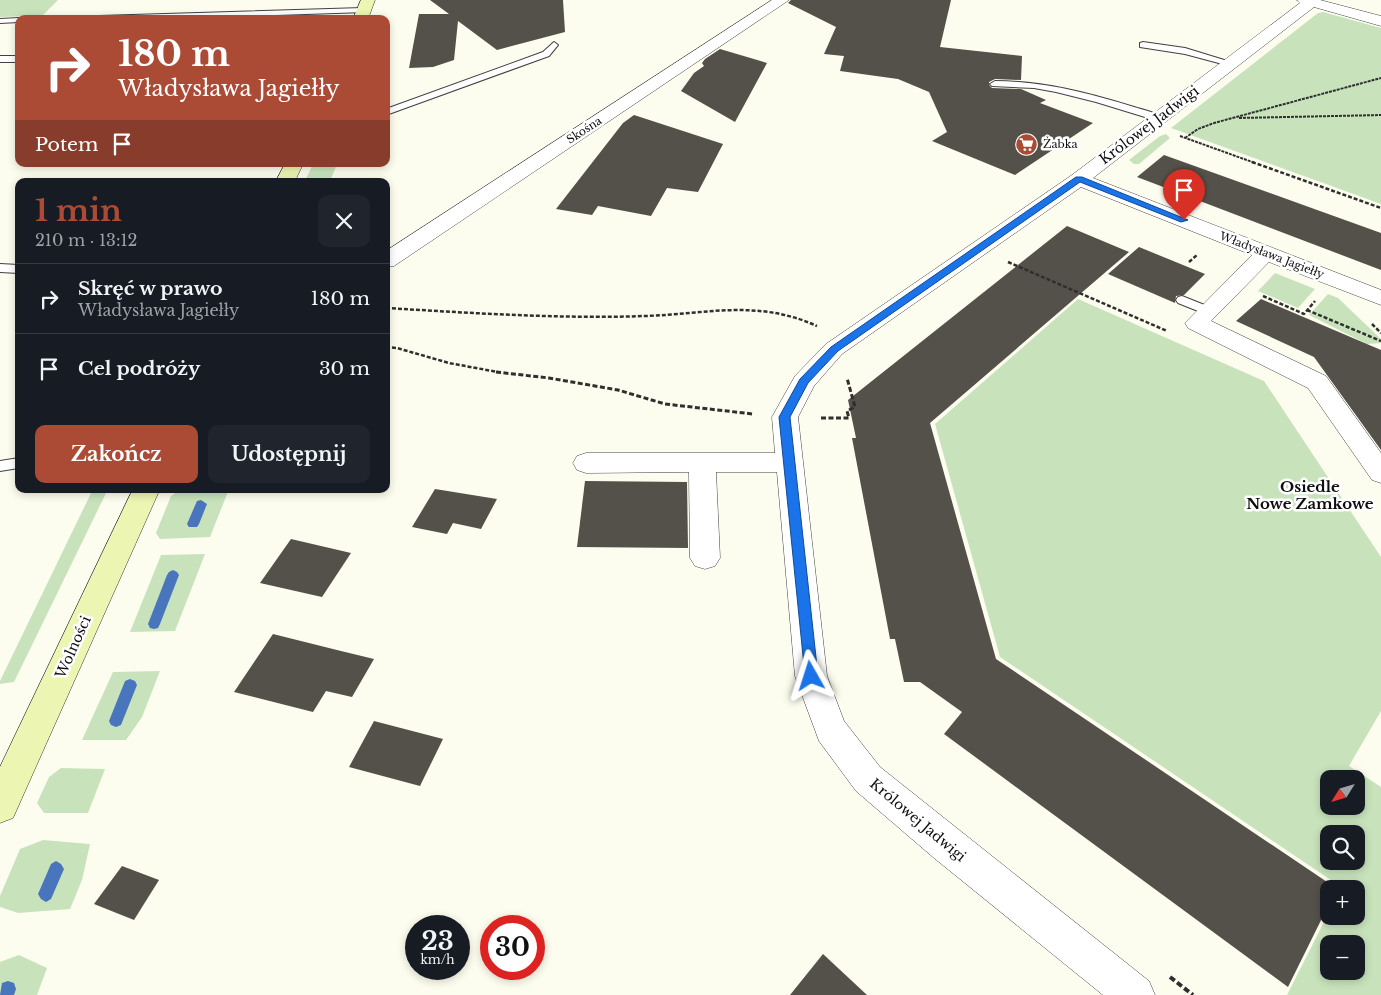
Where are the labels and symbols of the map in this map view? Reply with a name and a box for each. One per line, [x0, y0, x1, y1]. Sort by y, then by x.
street label: Królowej Jadwigi [1096, 82, 1203, 168]
street label: Skośna [564, 113, 605, 147]
supermarket icon: Żabka [1015, 132, 1039, 156]
place label: Żabka [1043, 137, 1079, 151]
pin [1163, 169, 1205, 220]
street label: Władysława Jagiełły [1217, 228, 1326, 281]
district label: Osiedle Nowe Zamkowe [1246, 477, 1374, 513]
street label: Wolności [51, 613, 95, 682]
position arrow [784, 649, 836, 701]
north arrow [1320, 770, 1365, 815]
street label: Królowej Jadwigi [866, 775, 970, 866]
speed limit sign: 30 [480, 915, 545, 980]

